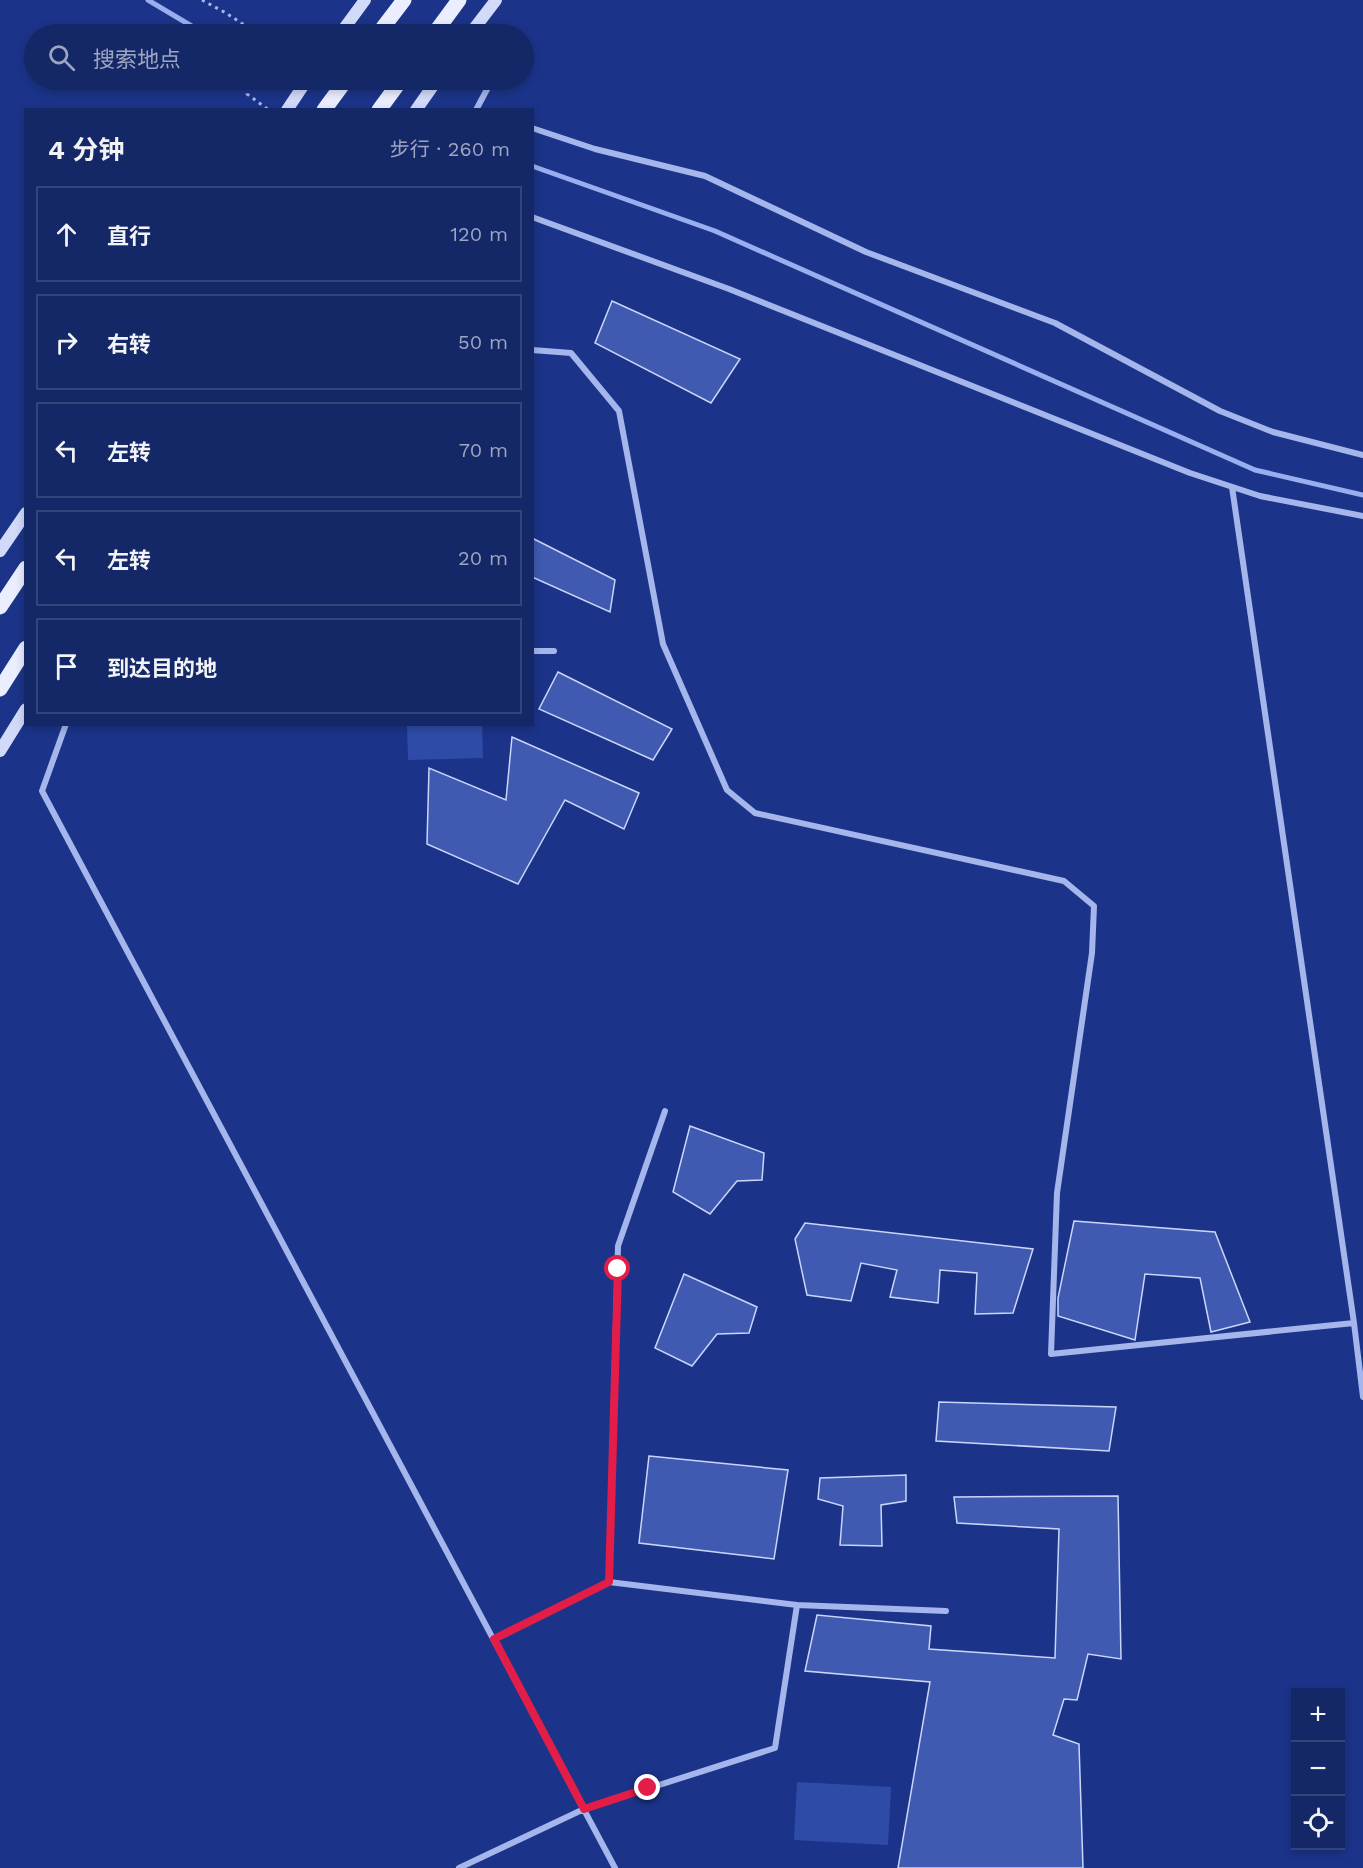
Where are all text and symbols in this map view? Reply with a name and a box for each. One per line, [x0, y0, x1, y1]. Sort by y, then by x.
search box [24, 24, 534, 90]
icon: search [45, 41, 78, 74]
text: 搜索地点 [93, 47, 181, 72]
text: 4 分钟 [48, 135, 124, 165]
text: 步行 · 260 m [390, 137, 510, 161]
icon: ahead [50, 218, 83, 251]
text: 120 m [450, 222, 508, 246]
text: 直行 [107, 224, 151, 249]
icon: right [50, 326, 83, 359]
text: 50 m [458, 330, 508, 354]
text: 右转 [107, 332, 151, 357]
icon: left [50, 434, 83, 467]
text: 70 m [459, 438, 508, 462]
text: 左转 [107, 440, 151, 465]
icon: left [50, 542, 83, 575]
text: 20 m [458, 546, 508, 570]
text: 左转 [107, 548, 151, 573]
icon: arrive [50, 650, 83, 683]
text: 到达目的地 [107, 656, 217, 681]
route start [604, 1255, 630, 1281]
map controls [1291, 1688, 1345, 1850]
button: + [1291, 1688, 1345, 1742]
button: − [1291, 1742, 1345, 1796]
route end [634, 1774, 660, 1800]
button: locate [1291, 1796, 1345, 1850]

